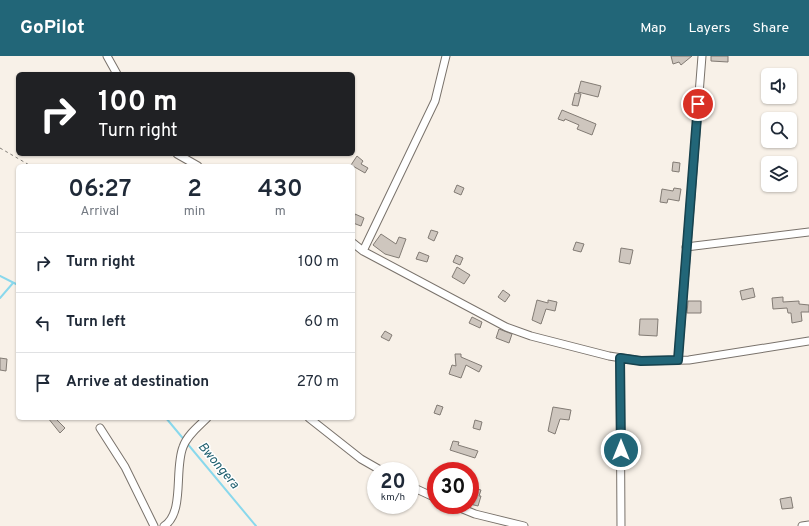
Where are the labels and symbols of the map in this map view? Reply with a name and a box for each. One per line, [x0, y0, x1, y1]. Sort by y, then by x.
pin [681, 87, 715, 121]
position arrow [600, 429, 642, 471]
water label: Bwongera [194, 439, 242, 493]
speed limit sign: 30 [427, 462, 479, 514]

